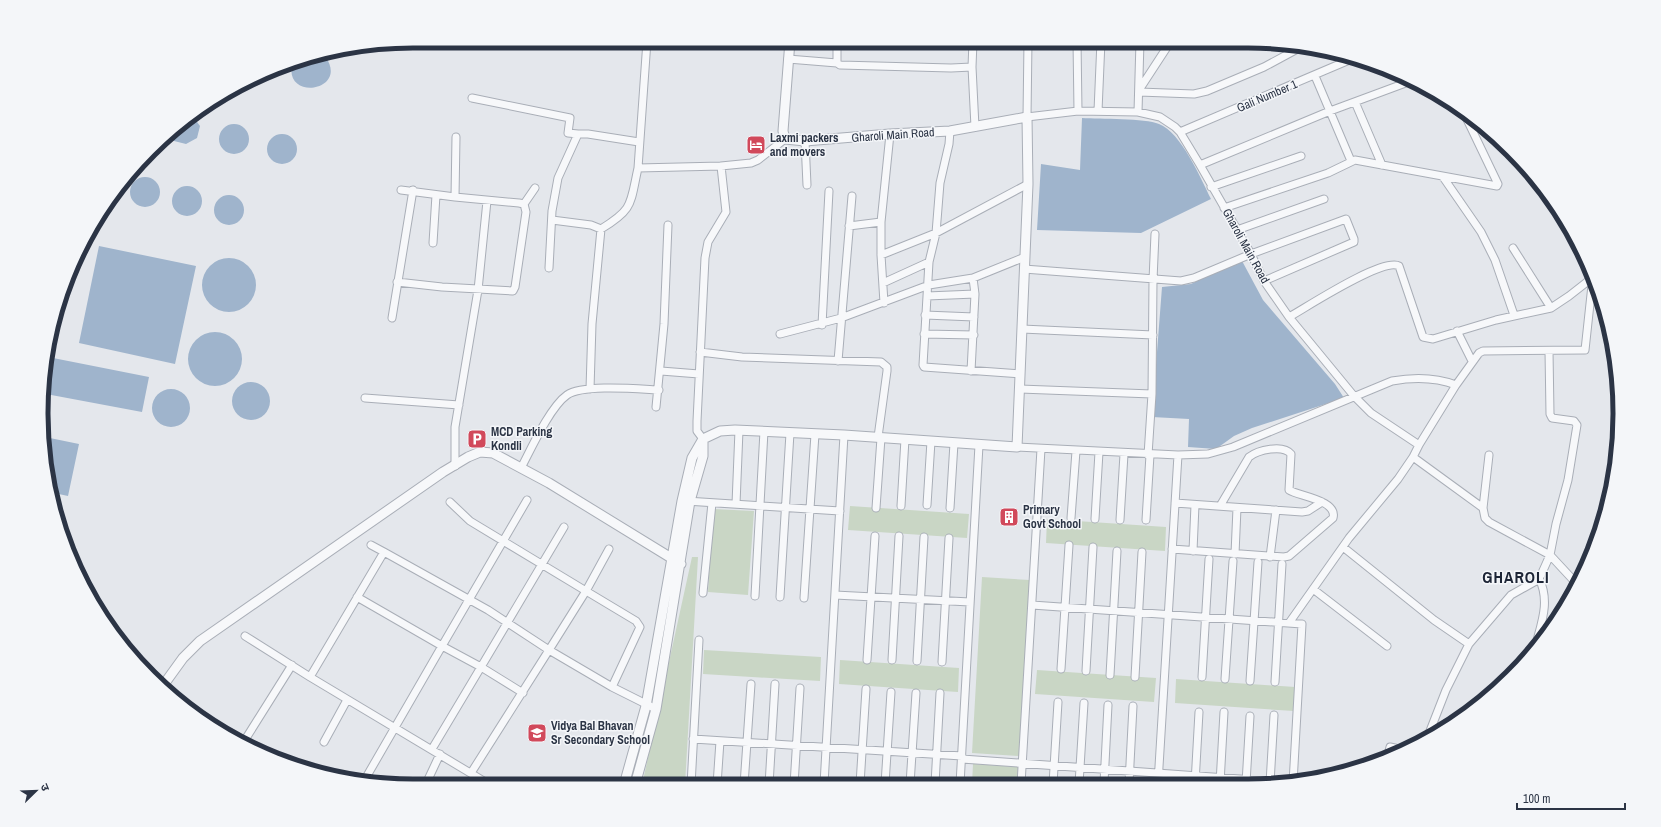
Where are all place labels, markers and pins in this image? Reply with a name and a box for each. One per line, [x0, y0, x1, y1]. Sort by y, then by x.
place label: Laxmi packers and movers [770, 130, 839, 160]
hotel icon: Laxmi packers and movers [745, 134, 767, 156]
place label: MCD Parking Kondli [491, 424, 552, 454]
parking icon: MCD Parking Kondli [466, 428, 488, 450]
place label: Primary Govt School [1023, 502, 1081, 532]
building icon: Primary Govt School [998, 506, 1020, 528]
place label: Vidya Bal Bhavan Sr Secondary School [551, 718, 650, 748]
school or university icon: Vidya Bal Bhavan Sr Secondary School [526, 722, 548, 744]

